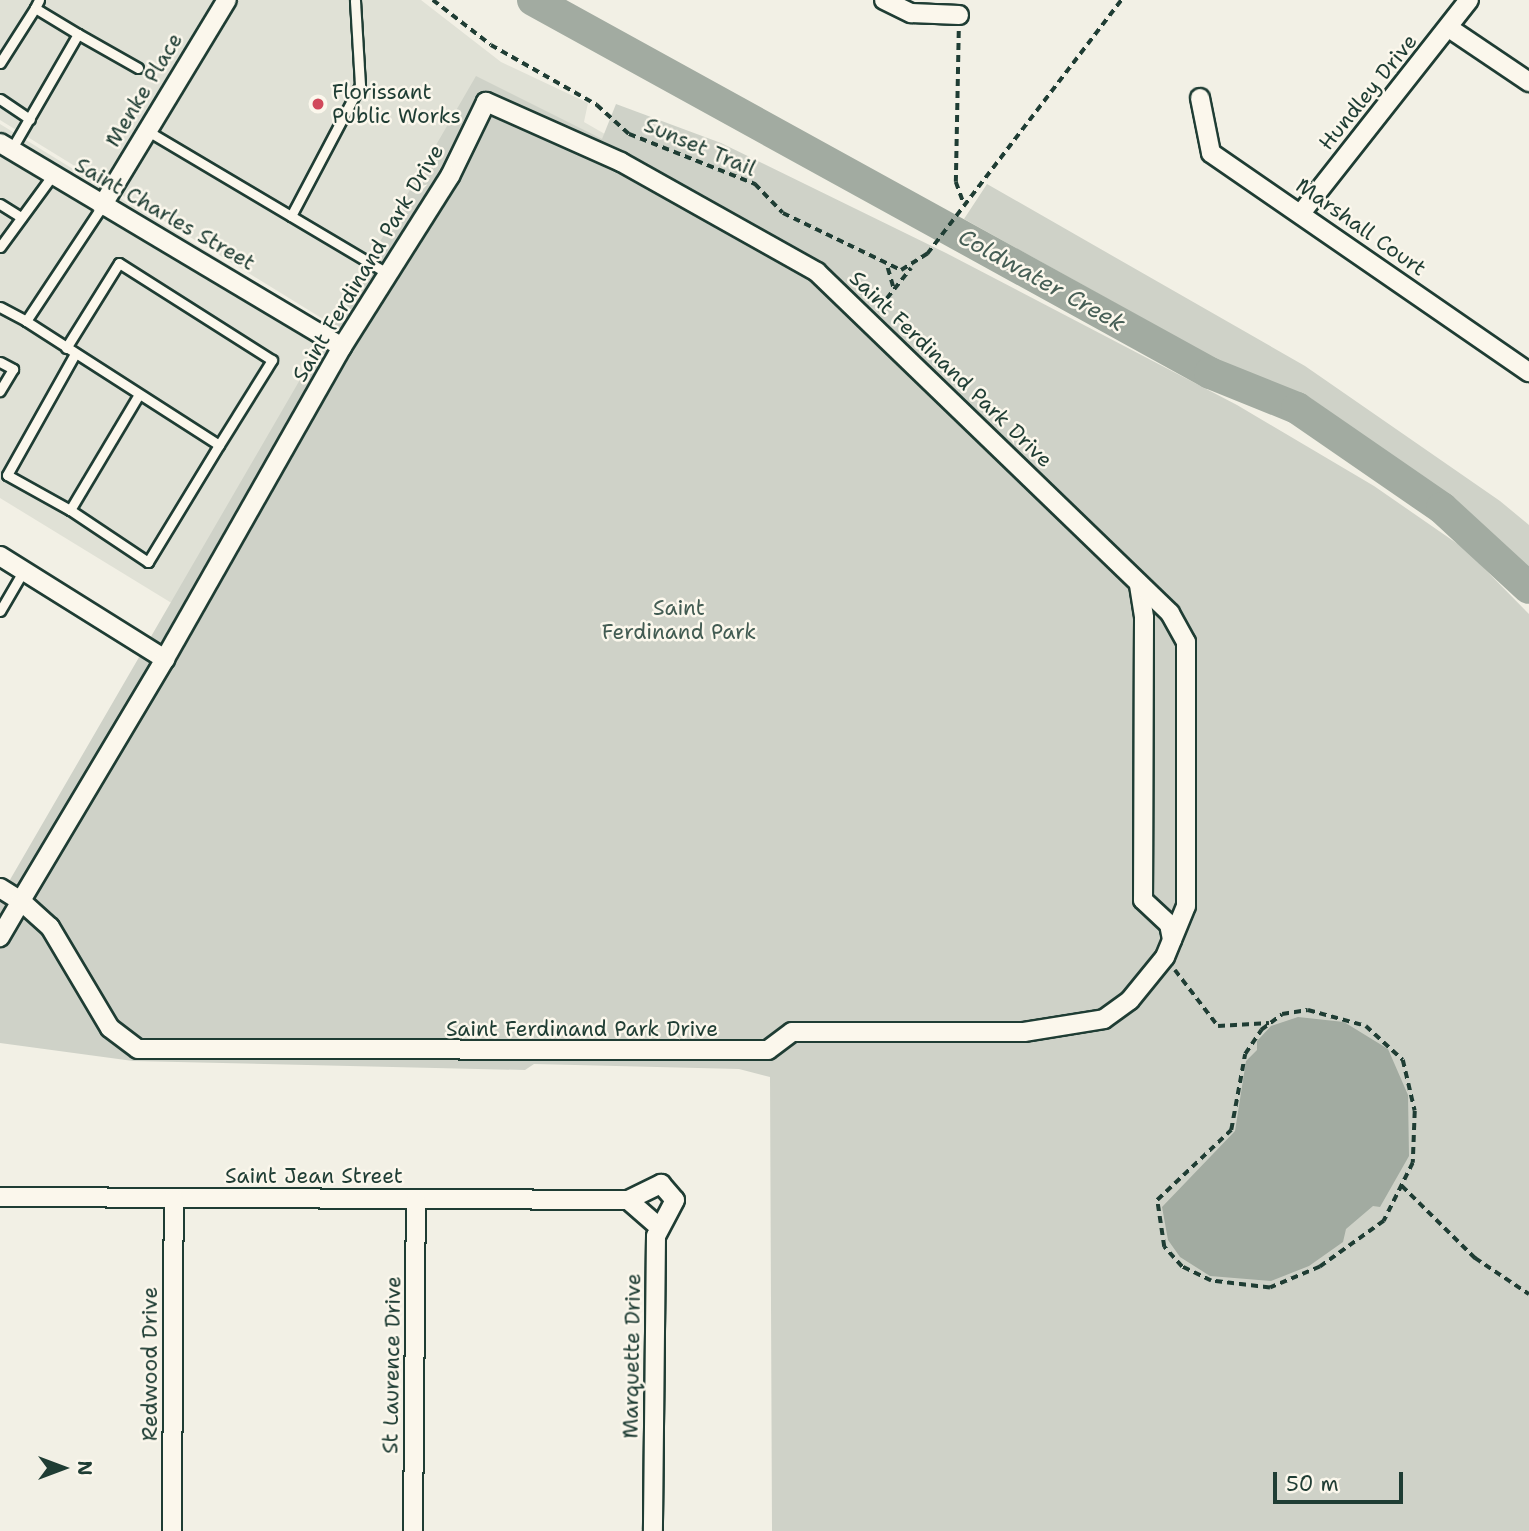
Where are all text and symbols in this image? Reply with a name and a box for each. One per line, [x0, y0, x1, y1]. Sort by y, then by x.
street label: Menke Place [100, 28, 188, 152]
street label: Hundley Drive [1314, 29, 1422, 155]
place label: Florissant Public Works [332, 79, 461, 129]
marker: Florissant Public Works [310, 96, 326, 112]
street label: Sunset Trail [640, 112, 760, 182]
street label: Saint Ferdinand Park Drive [287, 140, 449, 386]
street label: Saint Charles Street [71, 152, 259, 276]
street label: Marshall Court [1291, 173, 1431, 281]
water label: Coldwater Creek [954, 223, 1130, 337]
street label: Saint Ferdinand Park Drive [844, 265, 1058, 473]
park label: Saint Ferdinand Park [602, 595, 756, 645]
street label: Saint Ferdinand Park Drive [446, 1016, 718, 1042]
street label: Saint Jean Street [225, 1163, 403, 1189]
street label: Marquette Drive [618, 1273, 646, 1439]
street label: St Laurence Drive [378, 1276, 406, 1454]
street label: Redwood Drive [137, 1287, 163, 1441]
north arrow [28, 1433, 98, 1503]
scale bar [1277, 1458, 1406, 1502]
text: N [72, 1460, 97, 1476]
text: 50 m [1286, 1470, 1339, 1498]

